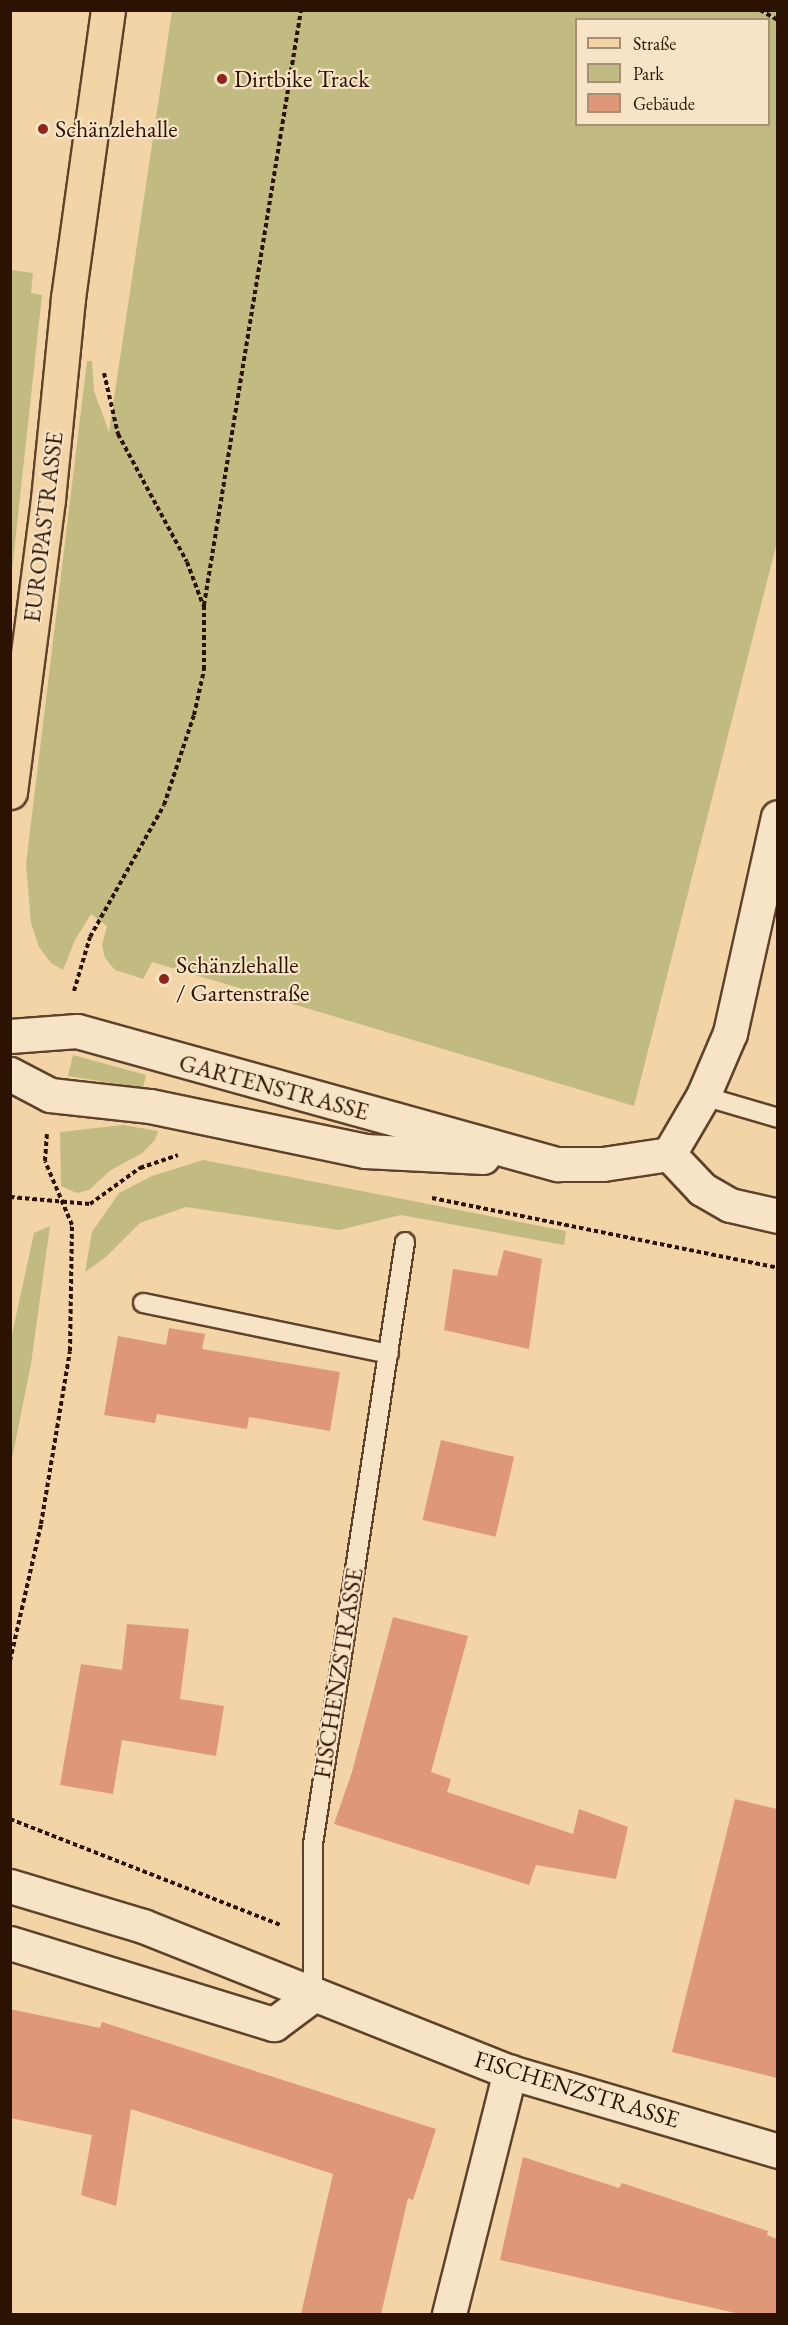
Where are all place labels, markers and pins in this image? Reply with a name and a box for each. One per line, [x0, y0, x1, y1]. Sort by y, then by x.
place label: Dirtbike Track [234, 65, 369, 93]
marker: Dirtbike Track [215, 72, 229, 86]
place label: Schänzlehalle [55, 115, 178, 143]
marker: Schänzlehalle [36, 122, 50, 136]
place label: Schänzlehalle / Gartenstraße [176, 951, 309, 1007]
marker: Schänzlehalle / Gartenstraße [157, 972, 171, 986]

